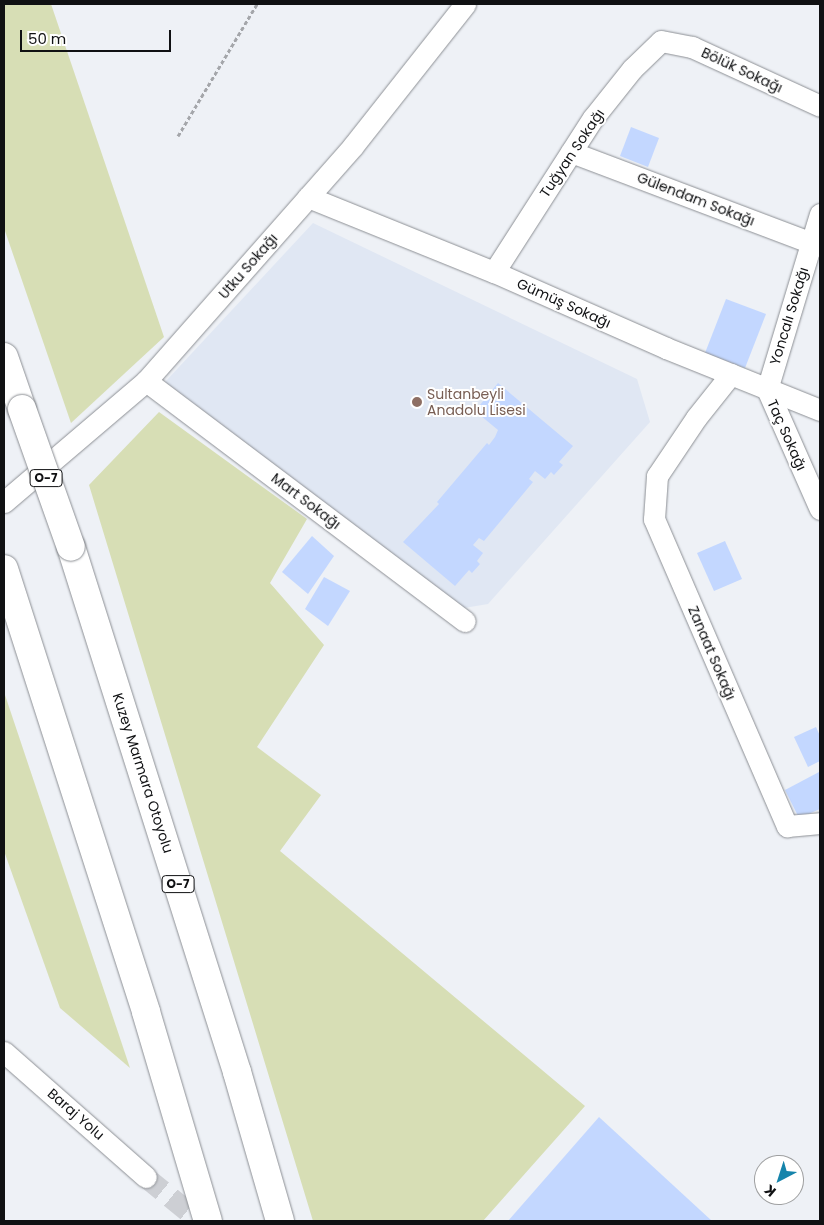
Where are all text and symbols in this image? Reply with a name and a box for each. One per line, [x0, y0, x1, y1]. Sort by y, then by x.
scale bar [22, 20, 174, 52]
text: 50 m [28, 28, 66, 49]
street label: Bölük Sokağı [699, 44, 785, 96]
street label: Tuğyan Sokağı [536, 106, 608, 200]
street label: Gülendam Sokağı [635, 169, 757, 229]
street label: Utku Sokağı [215, 230, 281, 302]
street label: Yoncalı Sokağı [766, 265, 812, 367]
street label: Gümüş Sokağı [514, 275, 614, 331]
place label: Sultanbeyli Anadolu Lisesi [427, 386, 526, 418]
marker: Sultanbeyli Anadolu Lisesi [411, 396, 423, 408]
street label: Taç Sokağı [764, 397, 810, 473]
road number: O-7 [28, 468, 64, 488]
street label: Mart Sokağı [268, 470, 344, 532]
street label: Zanaat Sokağı [685, 603, 739, 703]
street label: Kuzey Marmara Otoyolu [109, 691, 177, 855]
road number: O-7 [160, 874, 196, 894]
street label: Baraj Yolu [44, 1085, 108, 1143]
north arrow [754, 1155, 804, 1205]
text: K [760, 1180, 780, 1202]

